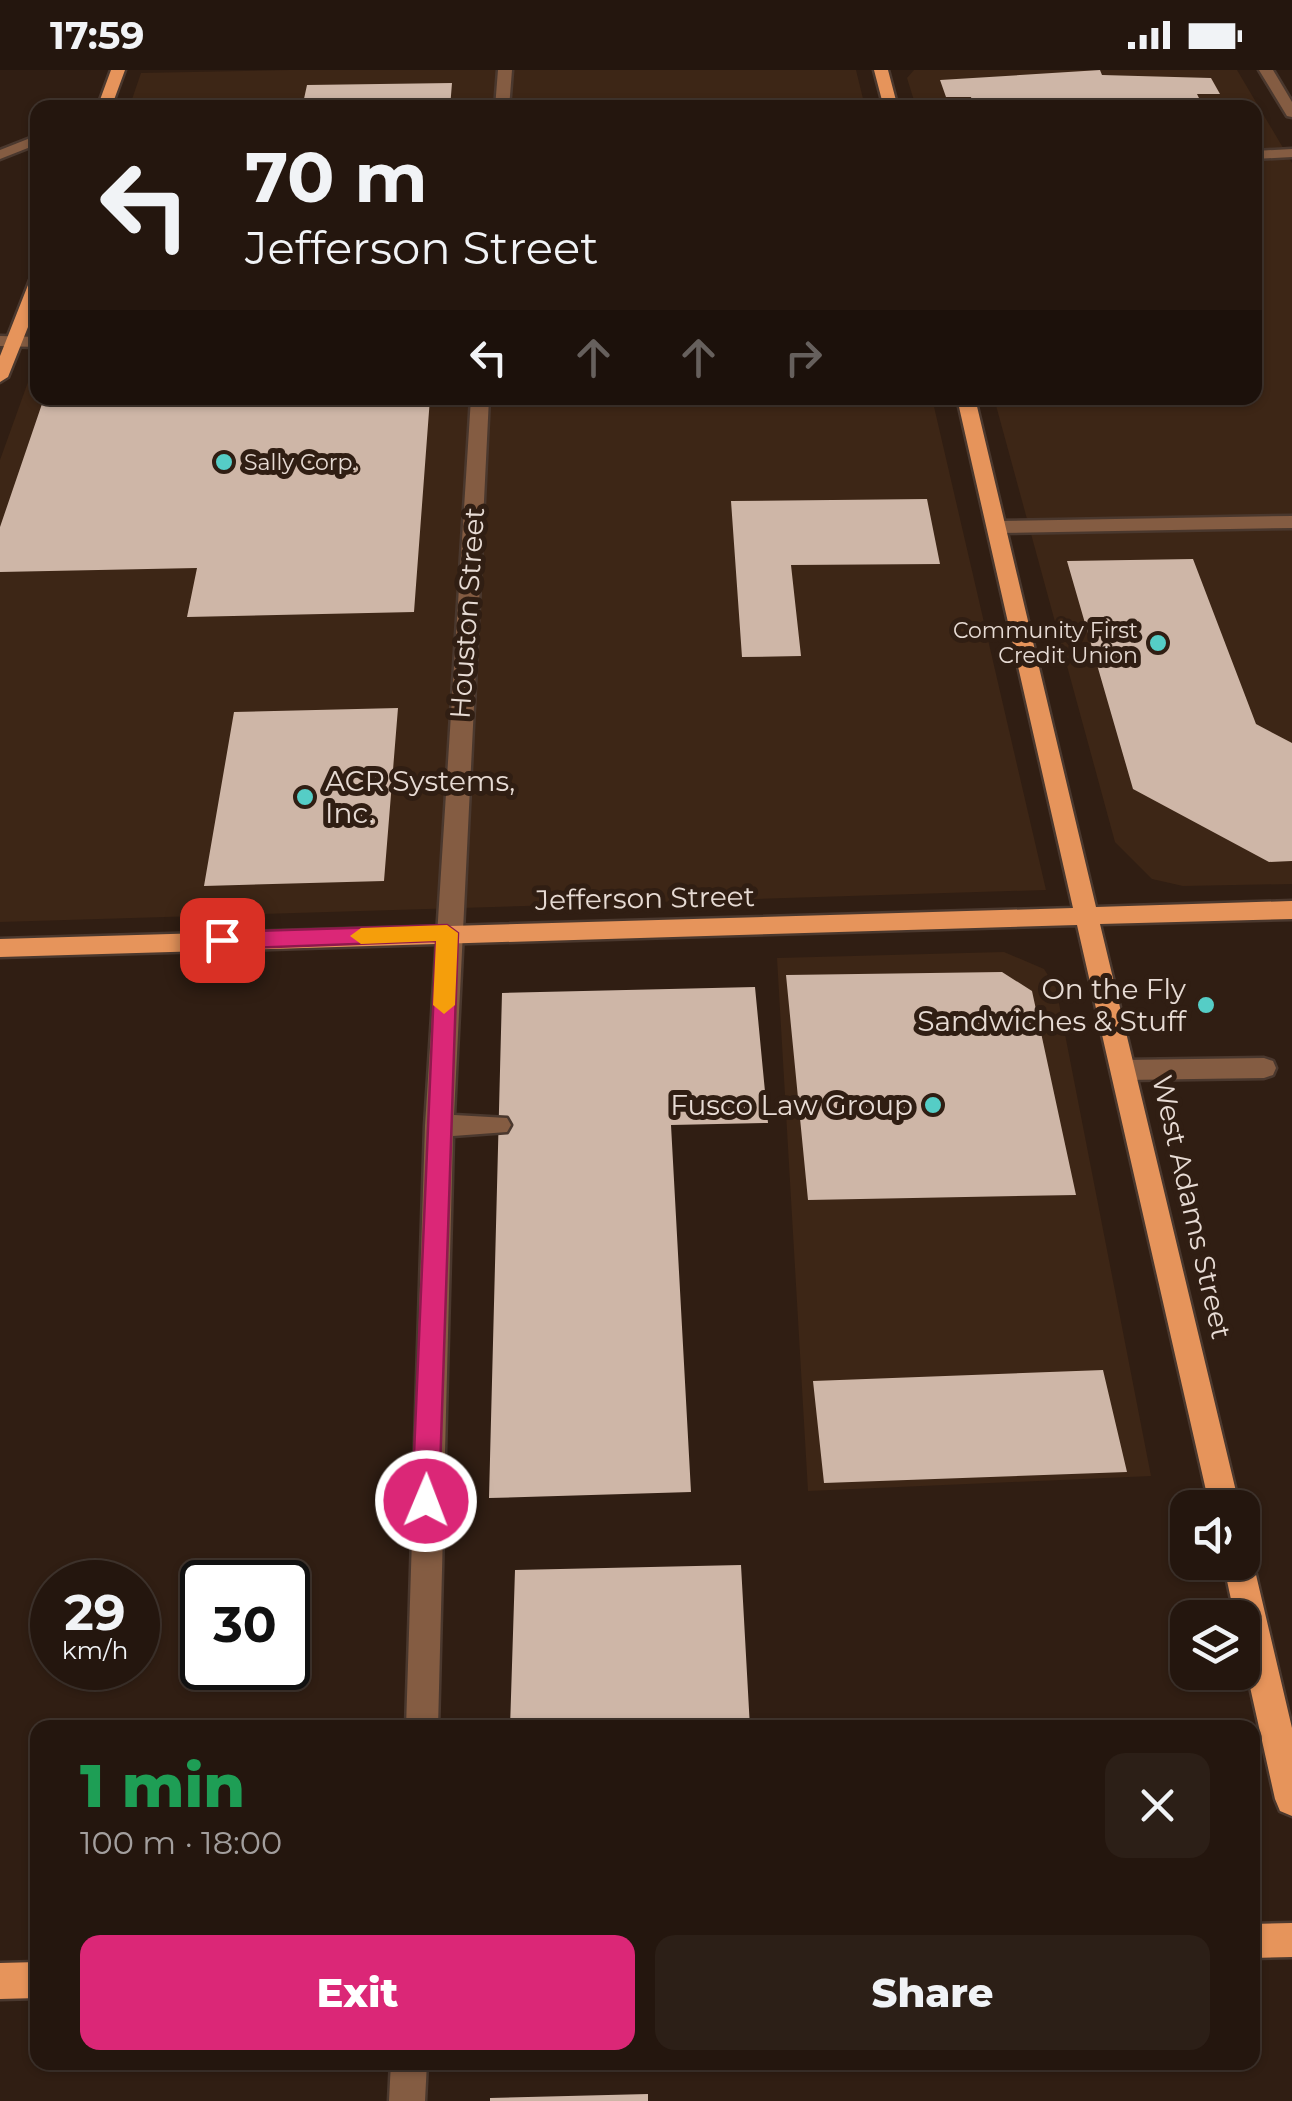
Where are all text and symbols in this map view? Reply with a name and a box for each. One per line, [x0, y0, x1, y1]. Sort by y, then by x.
text: 17:59 [50, 12, 144, 59]
text: 70 m [245, 134, 428, 220]
icon: left [80, 140, 210, 270]
text: Jefferson Street [245, 220, 599, 275]
icon: left [461, 330, 516, 385]
icon: ahead [566, 330, 621, 385]
icon: ahead [671, 330, 726, 385]
icon: right [776, 330, 831, 385]
place label: Sally Corp. [244, 449, 357, 476]
marker: Sally Corp. [213, 451, 235, 473]
street label: Houston Street [443, 506, 491, 720]
place label: Community First Credit Union [953, 617, 1138, 669]
marker: Community First Credit Union [1147, 632, 1169, 654]
place label: ACR Systems, Inc. [325, 764, 515, 830]
marker: ACR Systems, Inc. [294, 786, 316, 808]
street label: Jefferson Street [534, 879, 755, 917]
pin [180, 898, 265, 983]
icon: arrive [195, 913, 250, 968]
place label: On the Fly Sandwiches & Stuff [917, 972, 1188, 1038]
marker: On the Fly Sandwiches & Stuff [1195, 994, 1217, 1016]
street label: West Adams Street [1145, 1072, 1239, 1342]
place label: Fusco Law Group [670, 1088, 913, 1122]
marker: Fusco Law Group [922, 1094, 944, 1116]
position arrow [374, 1449, 478, 1553]
map controls [1170, 1490, 1260, 1690]
button: sound [1170, 1490, 1260, 1580]
speed limit sign: 30 [180, 1560, 310, 1690]
text: 29 [64, 1582, 126, 1643]
button: layers [1170, 1600, 1260, 1690]
text: km/h [62, 1635, 128, 1665]
text: 1 min [80, 1749, 245, 1822]
button: close [1105, 1753, 1210, 1858]
text: 100 m · 18:00 [80, 1823, 282, 1862]
button: Exit [80, 1935, 635, 2050]
button: Share [655, 1935, 1210, 2050]

